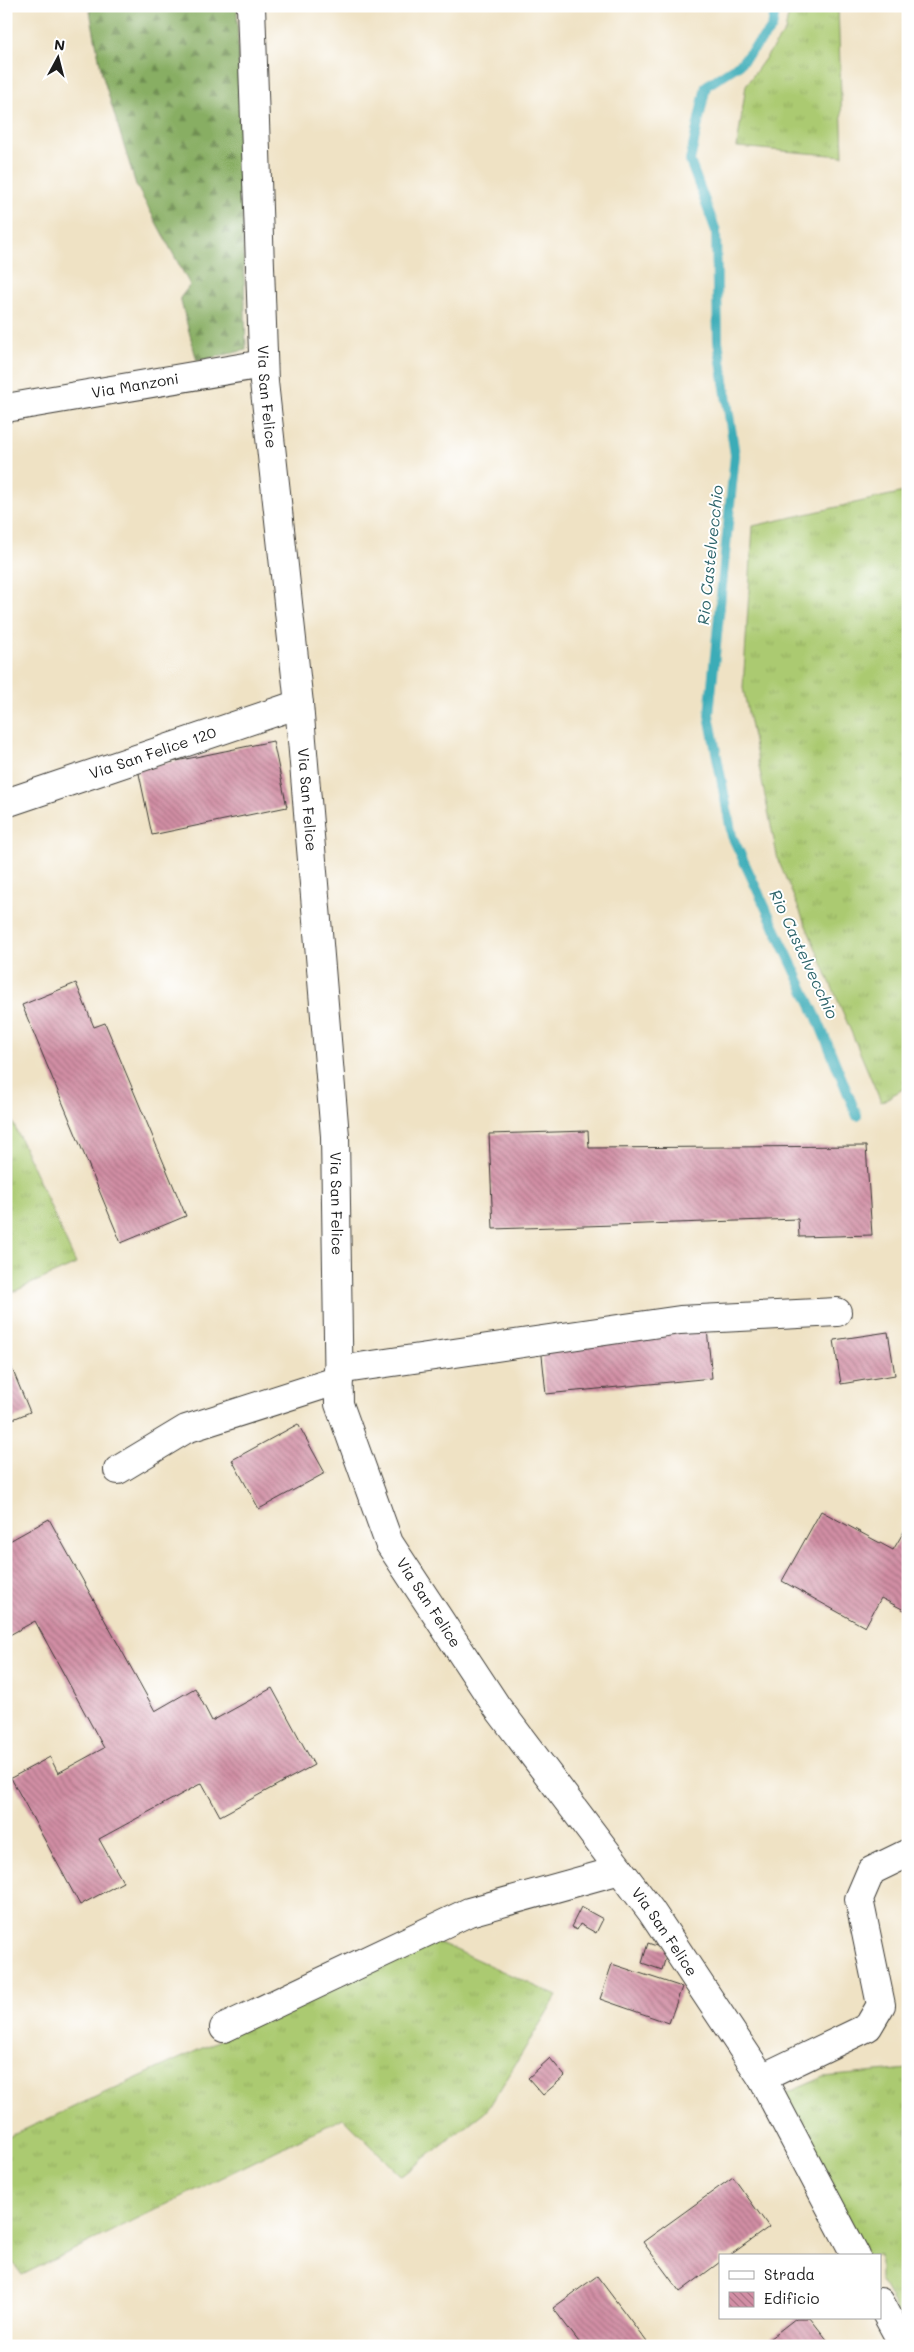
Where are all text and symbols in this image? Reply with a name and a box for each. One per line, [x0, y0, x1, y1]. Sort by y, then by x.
north arrow [32, 32, 82, 82]
text: N [53, 35, 66, 55]
street label: Via San Felice [254, 345, 282, 449]
street label: Via Manzoni [90, 368, 180, 402]
water label: Rio Castelvecchio [692, 483, 727, 626]
street label: Via San Felice 120 [86, 722, 219, 783]
street label: Via San Felice [294, 747, 322, 852]
water label: Rio Castelvecchio [765, 886, 844, 1022]
street label: Via San Felice [326, 1151, 348, 1255]
street label: Via San Felice [392, 1554, 466, 1651]
street label: Via San Felice [627, 1883, 702, 1980]
legend [719, 2254, 882, 2320]
text: Strada [764, 2264, 815, 2284]
text: Edificio [764, 2288, 820, 2308]

